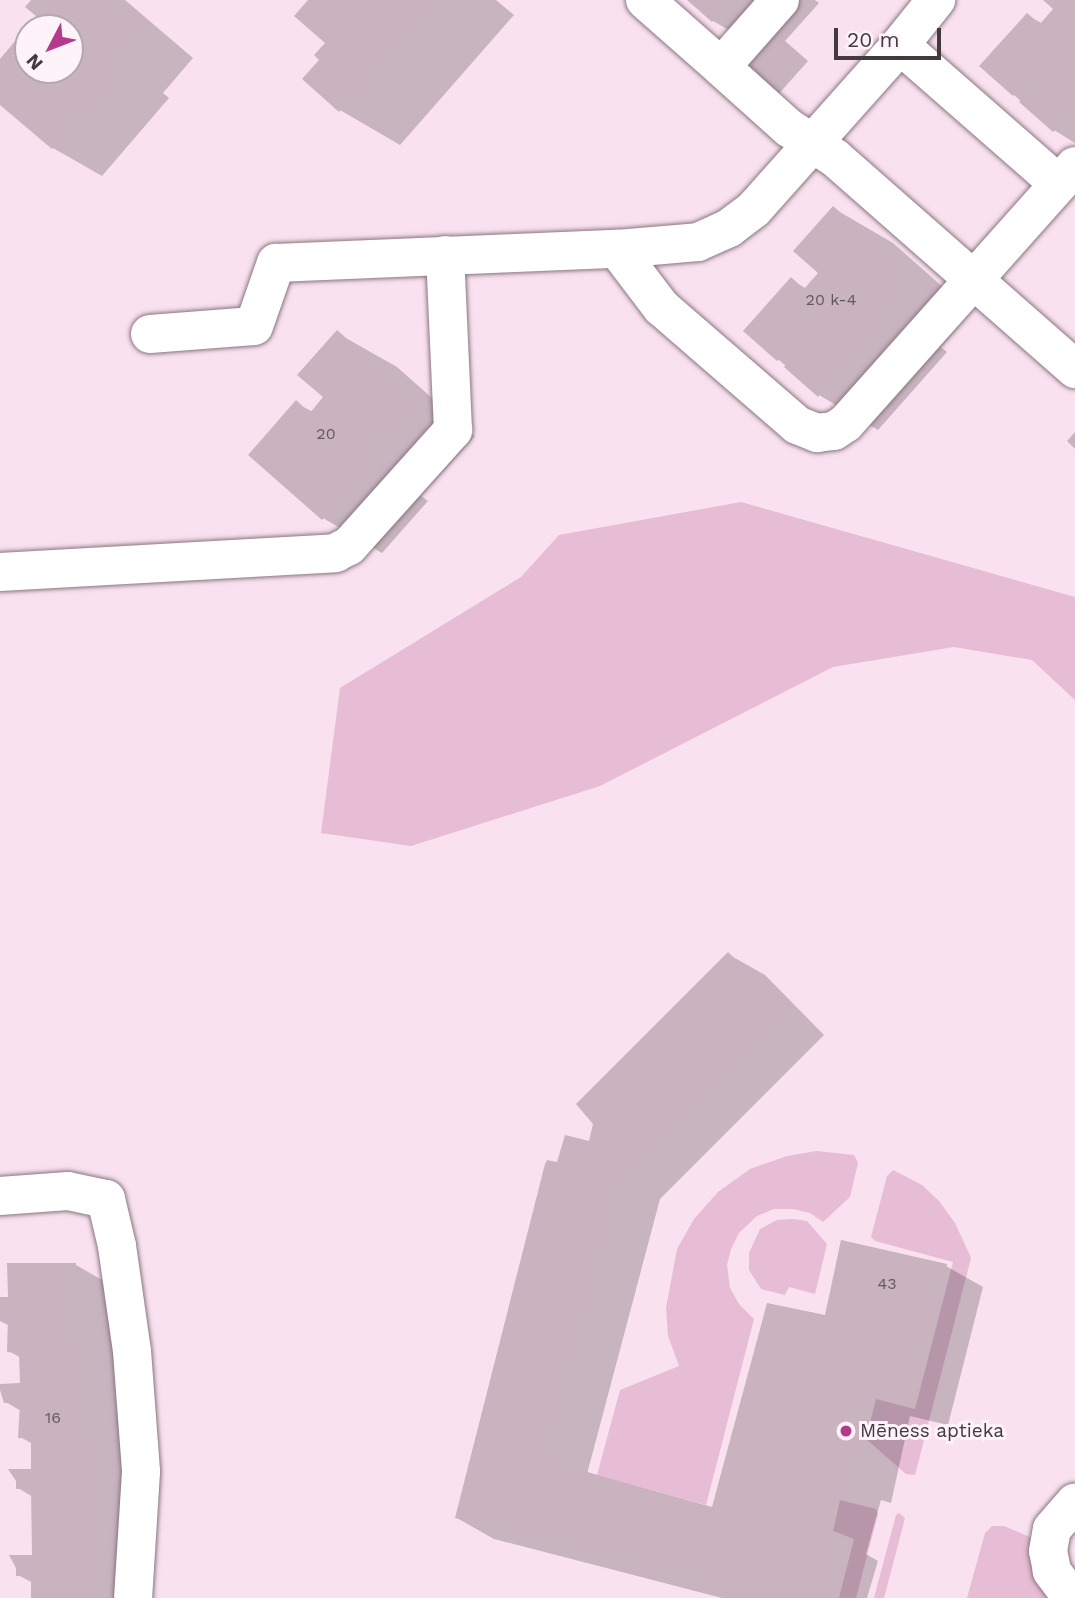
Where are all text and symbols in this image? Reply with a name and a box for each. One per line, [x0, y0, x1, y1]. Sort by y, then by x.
north arrow [14, 14, 84, 84]
scale bar [837, 14, 944, 58]
text: 20 m [847, 27, 899, 52]
text: N [21, 49, 48, 75]
house number: 20 k-4 [806, 290, 856, 310]
house number: 20 [316, 424, 336, 444]
house number: 43 [877, 1274, 897, 1294]
house number: 16 [45, 1408, 61, 1428]
place label: Mēness aptieka [860, 1420, 1004, 1442]
marker: Mēness aptieka [838, 1423, 854, 1439]

